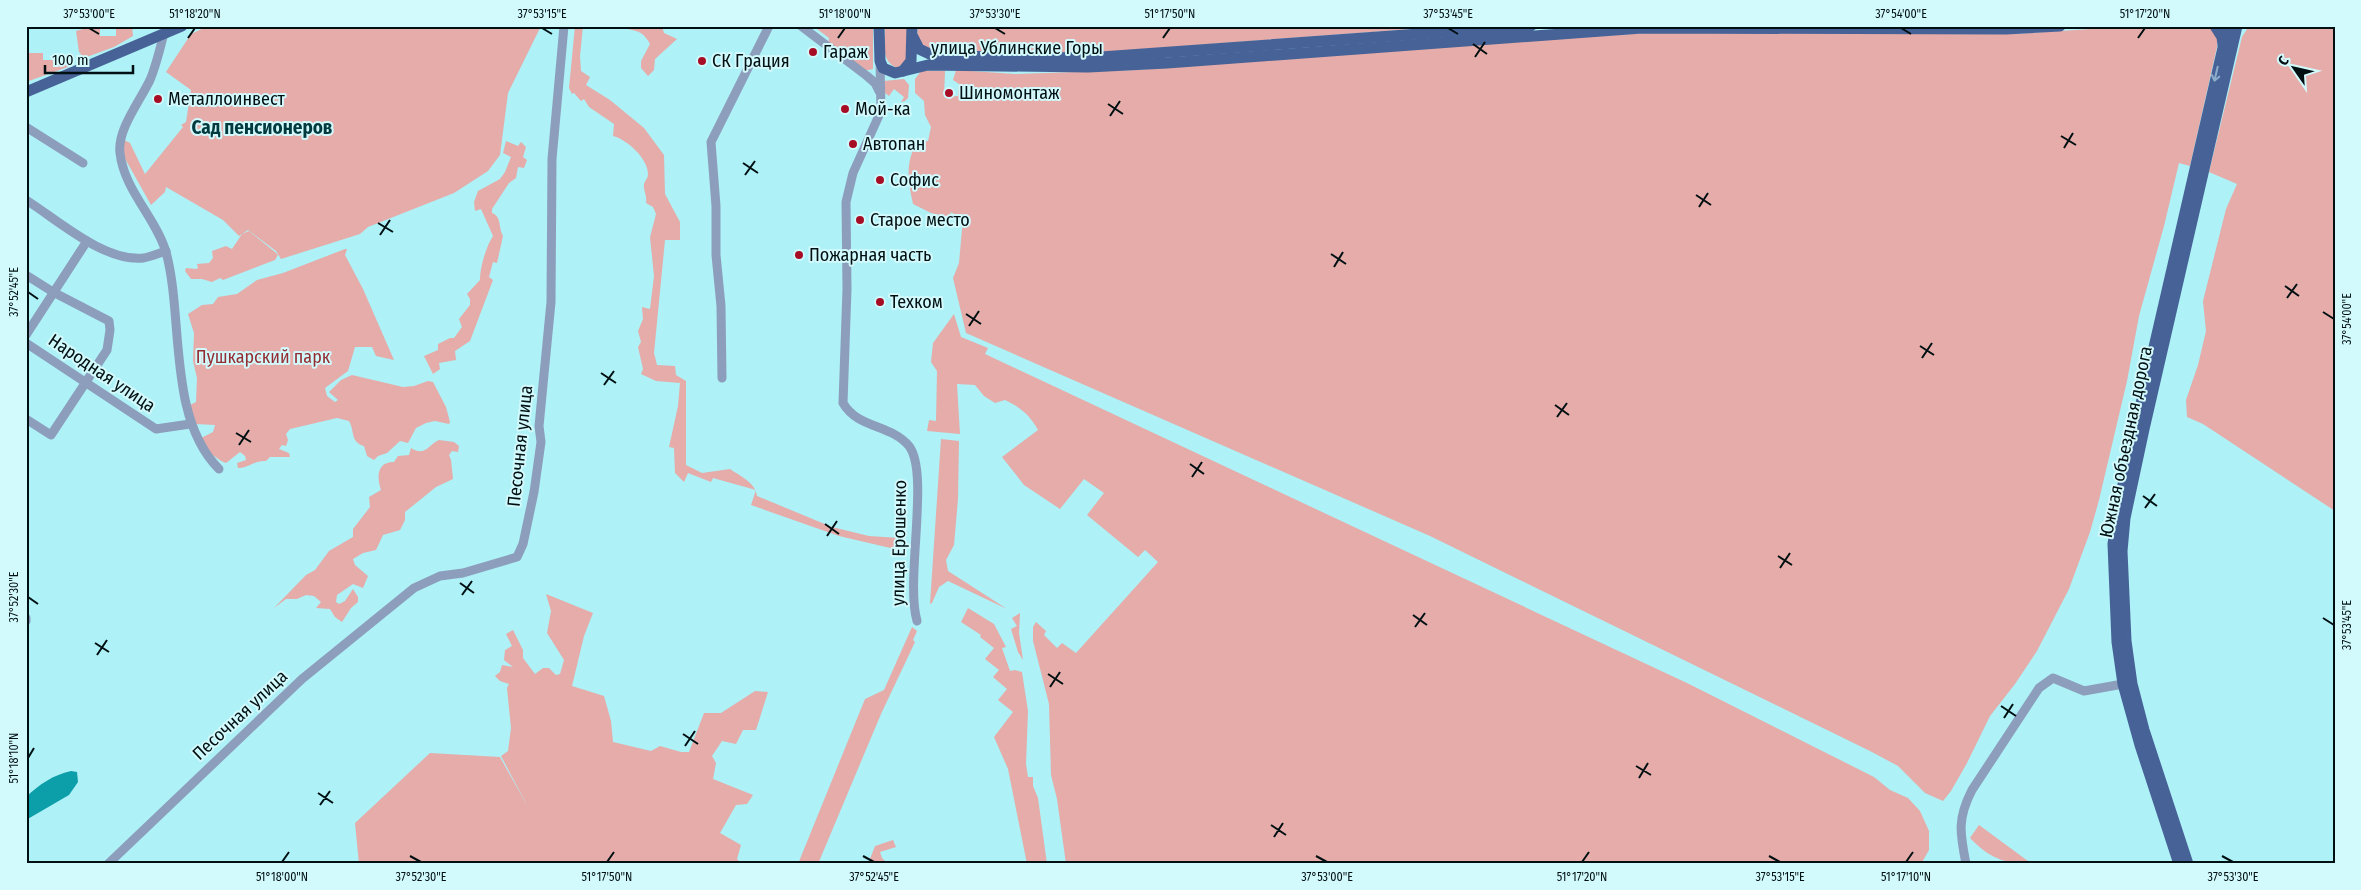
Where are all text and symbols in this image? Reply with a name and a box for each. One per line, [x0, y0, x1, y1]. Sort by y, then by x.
text: 37°53'00"E [63, 7, 115, 21]
text: 51°18'20"N [169, 7, 221, 21]
text: 37°53'15"E [517, 7, 567, 21]
text: 51°18'00"N [819, 7, 871, 21]
text: 37°53'30"E [970, 7, 1021, 21]
text: 51°17'50"N [1145, 7, 1195, 21]
text: 37°53'45"E [1423, 7, 1473, 21]
text: 37°54'00"E [1875, 7, 1927, 21]
text: 51°17'20"N [2120, 7, 2170, 21]
street label: улица Ублинские Горы [931, 37, 1103, 59]
place label: Гараж [823, 41, 869, 63]
scale bar [45, 42, 132, 74]
north arrow [2268, 42, 2318, 92]
marker: Гараж [807, 46, 819, 58]
place label: СК Грация [712, 50, 790, 72]
text: 100 m [52, 51, 89, 69]
text: С [2275, 53, 2293, 69]
marker: СК Грация [696, 55, 708, 67]
one-way arrow [2211, 65, 2220, 81]
place label: Шиномонтаж [959, 82, 1060, 104]
marker: Шиномонтаж [943, 87, 955, 99]
place label: Металлоинвест [168, 88, 286, 110]
marker: Металлоинвест [152, 93, 164, 105]
place label: Мой-ка [855, 98, 911, 120]
marker: Мой-ка [839, 103, 851, 115]
district label: Сад пенсионеров [192, 116, 333, 139]
place label: Автопан [863, 133, 925, 155]
marker: Автопан [847, 138, 859, 150]
place label: Софис [890, 169, 939, 191]
marker: Софис [874, 174, 886, 186]
place label: Старое место [870, 209, 970, 231]
marker: Старое место [854, 214, 866, 226]
place label: Пожарная часть [809, 244, 931, 266]
marker: Пожарная часть [793, 249, 805, 261]
text: 37°52'45"E [7, 267, 21, 317]
place label: Техком [890, 291, 943, 313]
text: 37°54'00"E [2340, 293, 2354, 345]
marker: Техком [874, 296, 886, 308]
street label: Народная улица [44, 329, 160, 417]
street label: Южная объездная дорога [2095, 344, 2157, 540]
park label: Пушкарский парк [196, 346, 331, 368]
street label: Песочная улица [503, 384, 537, 508]
street label: улица Ерошенко [887, 480, 911, 606]
text: 37°52'30"E [7, 571, 21, 622]
text: 37°53'45"E [2340, 600, 2354, 650]
street label: Песочная улица [188, 665, 292, 765]
text: 51°18'10"N [7, 733, 21, 783]
text: 51°18'00"N [256, 870, 308, 884]
text: 37°52'30"E [396, 870, 447, 884]
text: 51°17'50"N [582, 870, 632, 884]
text: 37°52'45"E [849, 870, 899, 884]
text: 37°53'00"E [1301, 870, 1353, 884]
text: 51°17'20"N [1557, 870, 1607, 884]
text: 37°53'15"E [1755, 870, 1805, 884]
text: 51°17'10"N [1881, 870, 1931, 884]
text: 37°53'30"E [2208, 870, 2259, 884]

